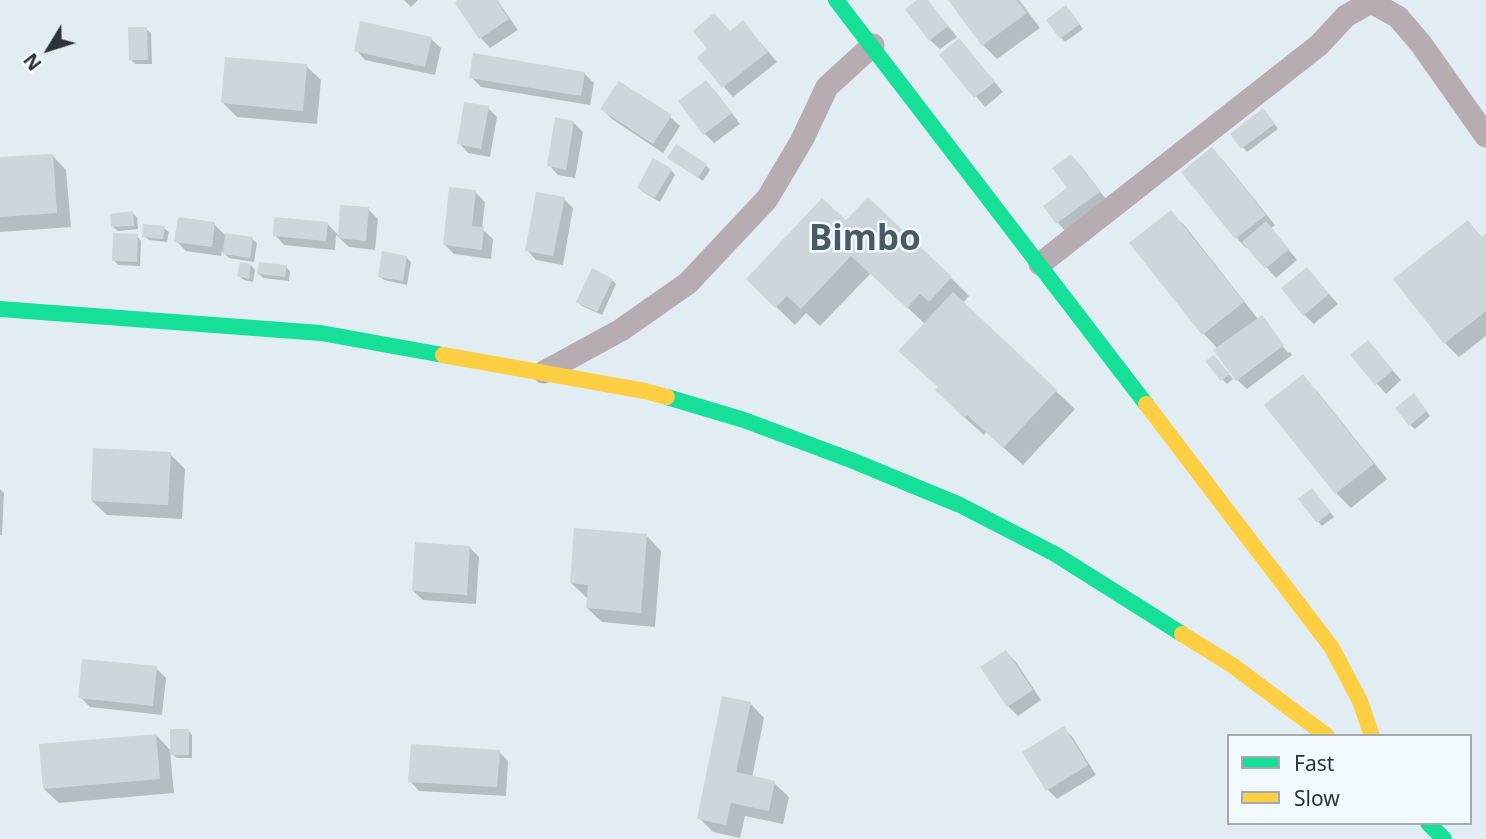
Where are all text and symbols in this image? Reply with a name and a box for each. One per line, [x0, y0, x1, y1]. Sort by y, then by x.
north arrow [14, 14, 84, 84]
text: N [17, 48, 47, 76]
district label: Bimbo [809, 219, 921, 261]
legend [1227, 734, 1472, 825]
text: Fast [1294, 749, 1334, 777]
text: Slow [1294, 784, 1340, 812]

